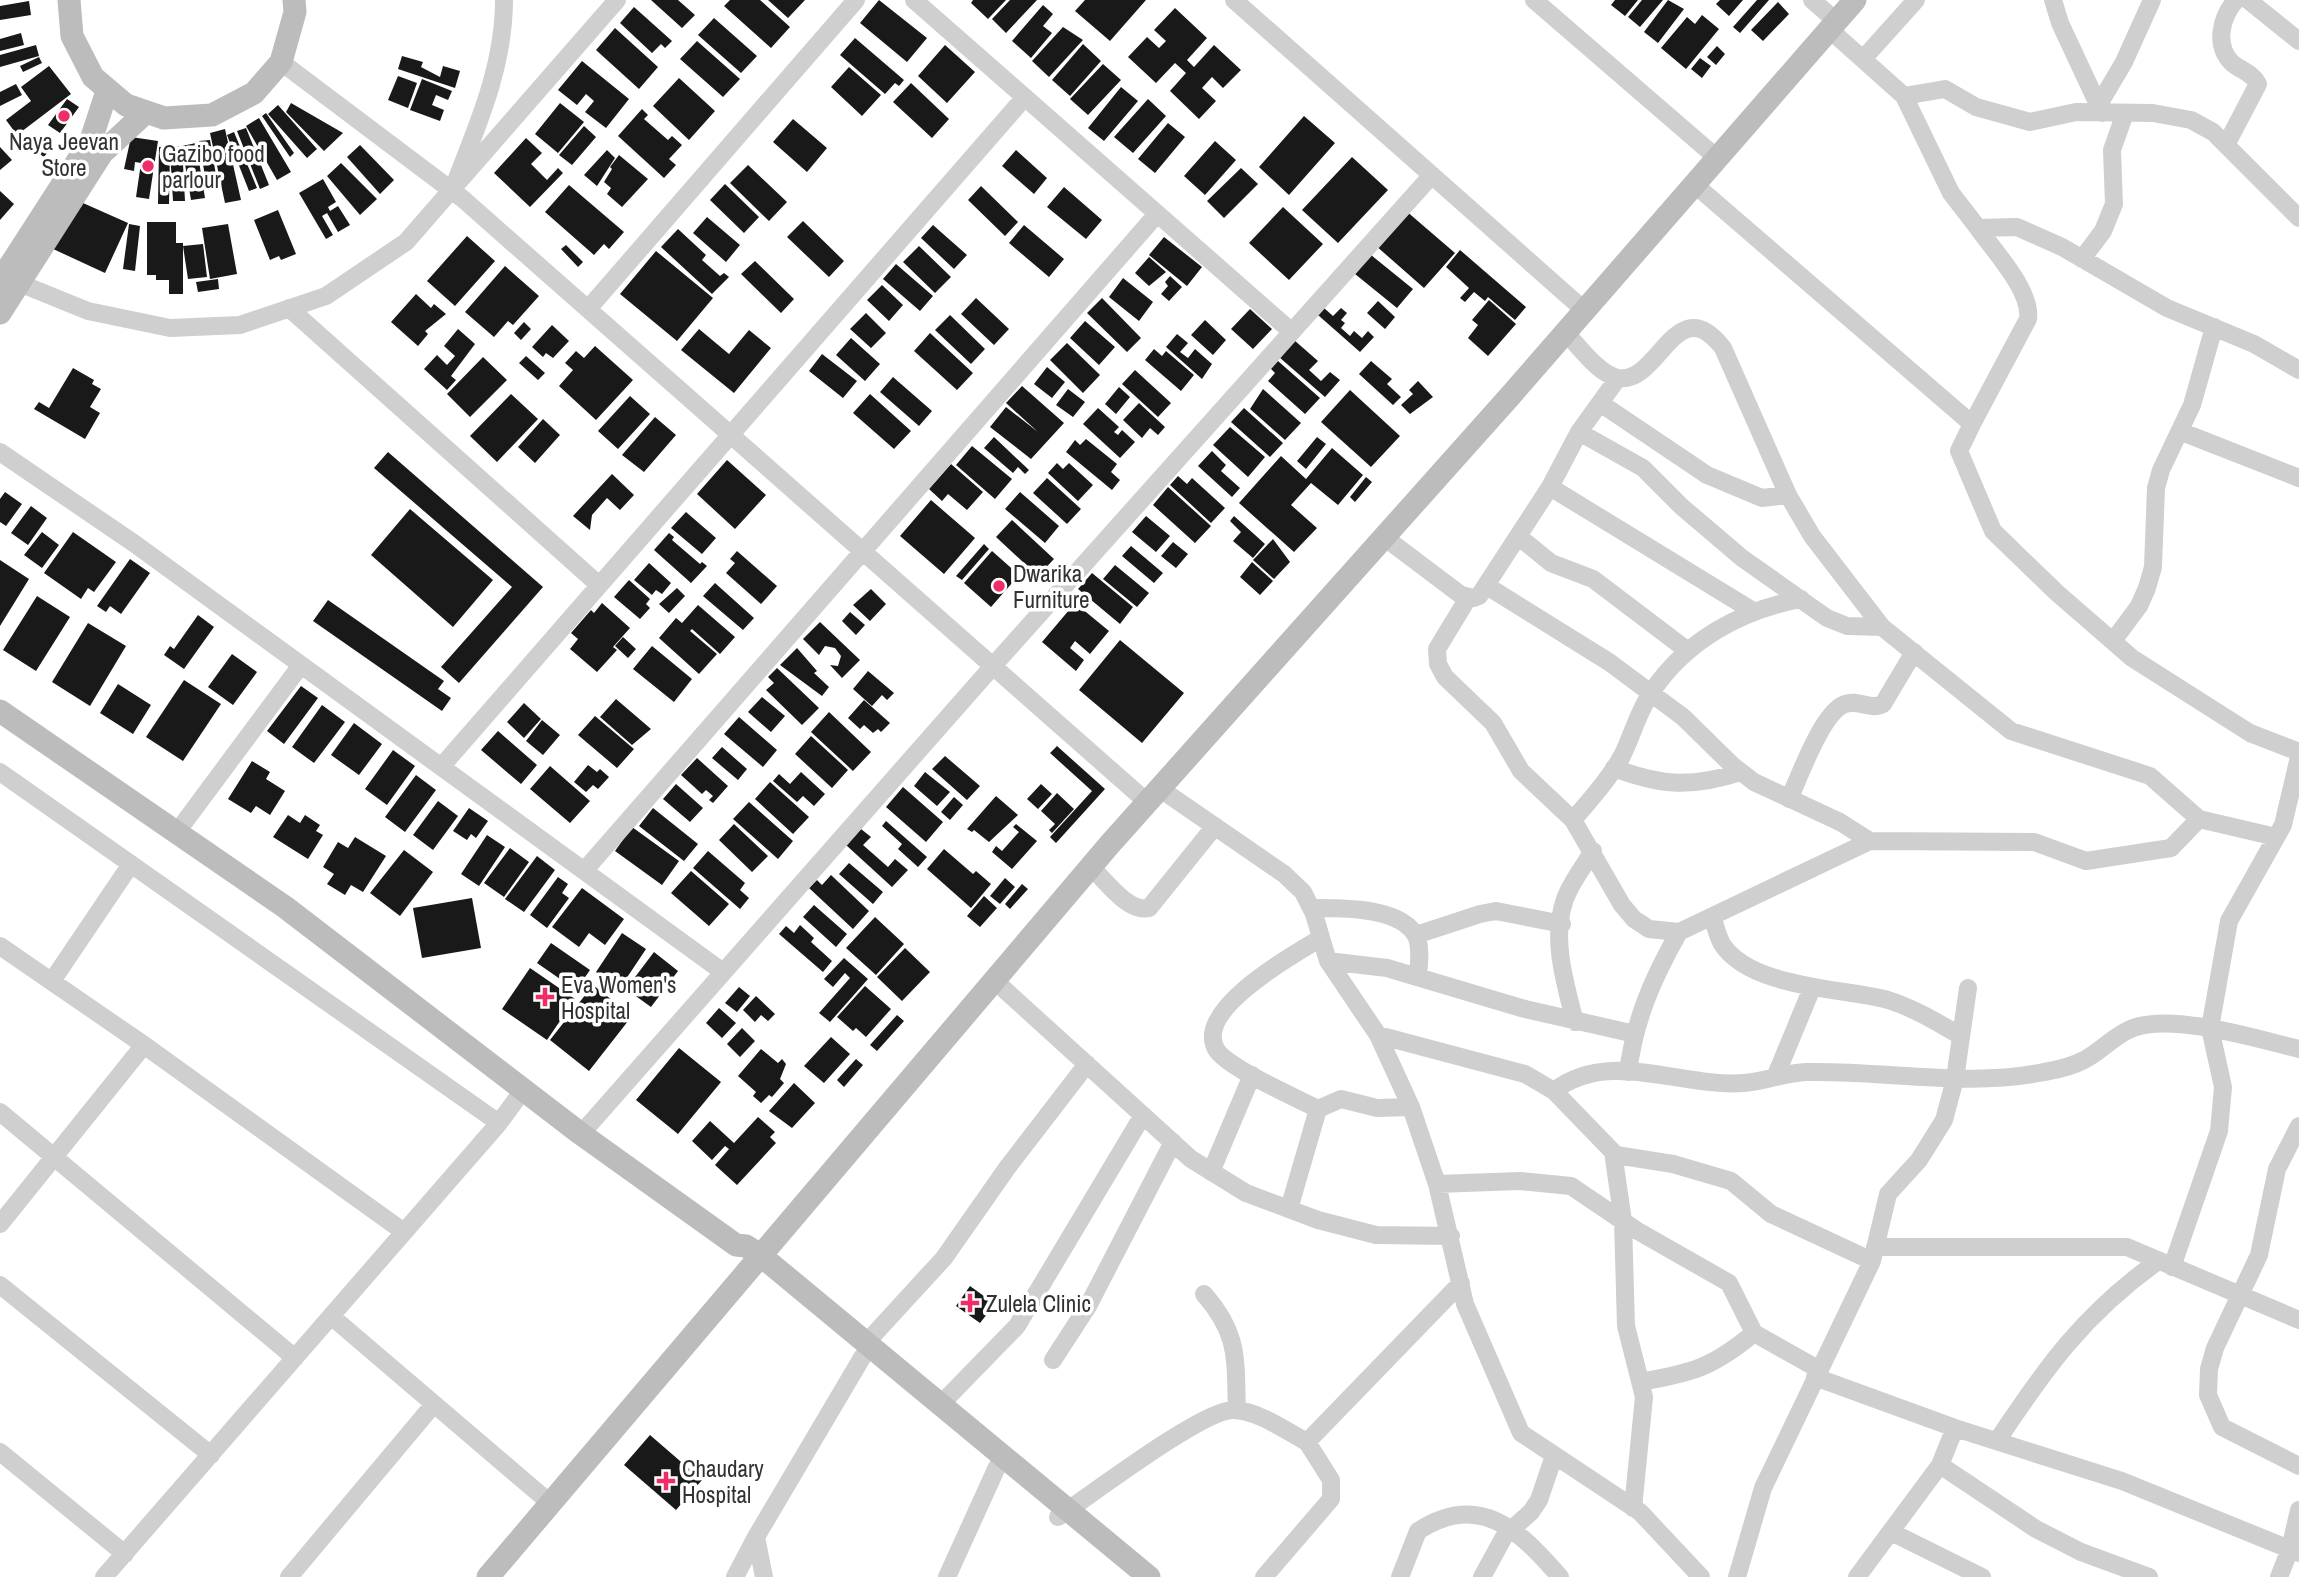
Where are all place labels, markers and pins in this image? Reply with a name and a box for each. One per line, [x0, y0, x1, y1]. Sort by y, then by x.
marker: Naya Jeevan Store [56, 108, 72, 124]
place label: Naya Jeevan Store [9, 126, 119, 183]
place label: Gazibo food parlour [162, 138, 265, 195]
marker: Gazibo food parlour [140, 158, 156, 174]
place label: Dwarika Furniture [1013, 558, 1090, 615]
marker: Dwarika Furniture [991, 578, 1007, 594]
place label: Eva Women's Hospital [561, 969, 676, 1026]
marker: Eva Women's Hospital [535, 987, 555, 1007]
place label: Zulela Clinic [986, 1288, 1091, 1319]
marker: Zulela Clinic [960, 1293, 980, 1313]
place label: Chaudary Hospital [682, 1453, 764, 1510]
marker: Chaudary Hospital [656, 1471, 676, 1491]

